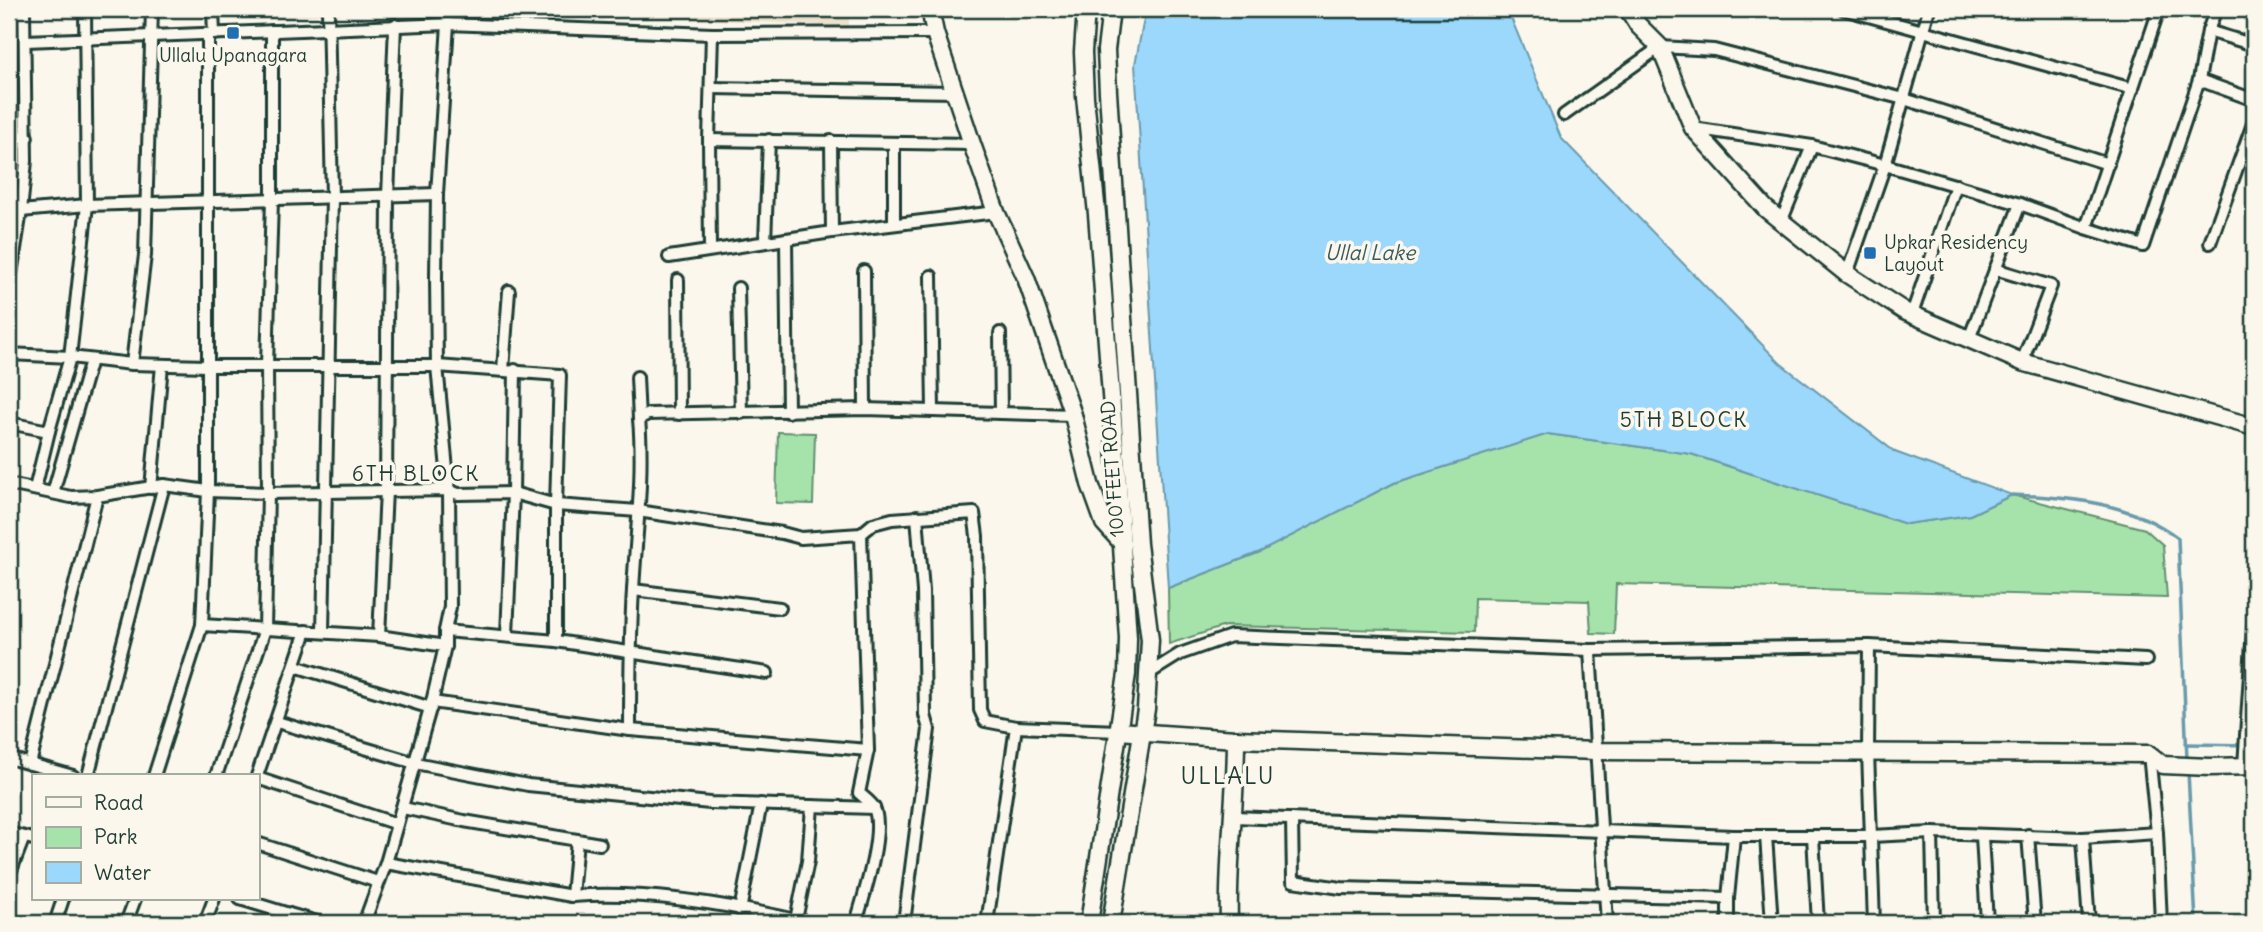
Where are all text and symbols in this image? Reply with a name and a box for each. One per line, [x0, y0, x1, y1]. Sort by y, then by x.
marker: Ullalu Upanagara [225, 25, 241, 41]
place label: Ullalu Upanagara [159, 43, 307, 67]
place label: Upkar Residency Layout [1884, 230, 2028, 276]
water label: Ullal Lake [1325, 239, 1417, 266]
marker: Upkar Residency Layout [1862, 245, 1878, 261]
street label: 100 FEET ROAD [1095, 400, 1129, 538]
district label: 5TH BLOCK [1620, 406, 1748, 433]
district label: 6TH BLOCK [352, 460, 480, 487]
district label: ULLALU [1180, 761, 1276, 790]
legend [32, 774, 259, 900]
text: Road [94, 789, 143, 816]
text: Park [94, 823, 137, 850]
text: Water [94, 859, 152, 886]

